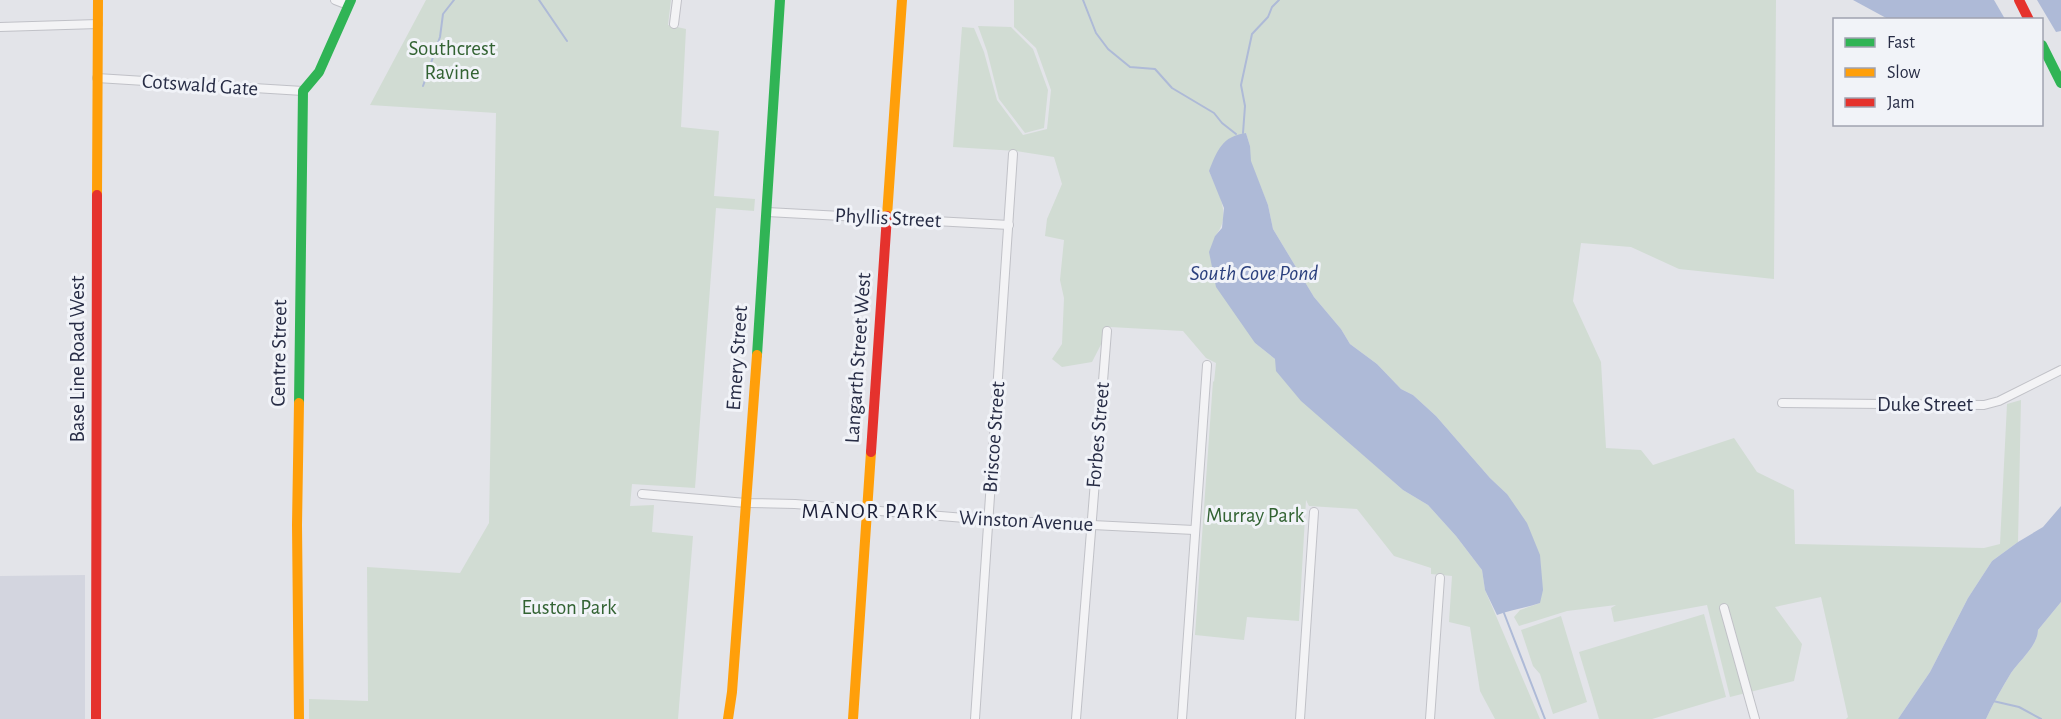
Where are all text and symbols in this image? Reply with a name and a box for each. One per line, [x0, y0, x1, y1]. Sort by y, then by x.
legend [1833, 18, 2043, 126]
text: Fast [1887, 34, 1915, 52]
park label: Southcrest Ravine [409, 38, 496, 83]
text: Slow [1887, 64, 1920, 82]
street label: Cotswald Gate [141, 70, 259, 100]
text: Jam [1887, 94, 1915, 112]
street label: Phyllis Street [834, 205, 942, 231]
water label: South Cove Pond [1190, 262, 1318, 284]
street label: Langarth Street West [842, 272, 874, 444]
street label: Base Line Road West [67, 275, 88, 442]
street label: Centre Street [268, 299, 290, 407]
street label: Emery Street [723, 304, 751, 411]
street label: Briscoe Street [980, 380, 1008, 493]
street label: Forbes Street [1083, 381, 1113, 489]
street label: Duke Street [1877, 394, 1973, 415]
district label: MANOR PARK [802, 500, 938, 522]
park label: Murray Park [1206, 505, 1304, 526]
street label: Winston Avenue [958, 507, 1094, 535]
park label: Euston Park [521, 597, 617, 618]

